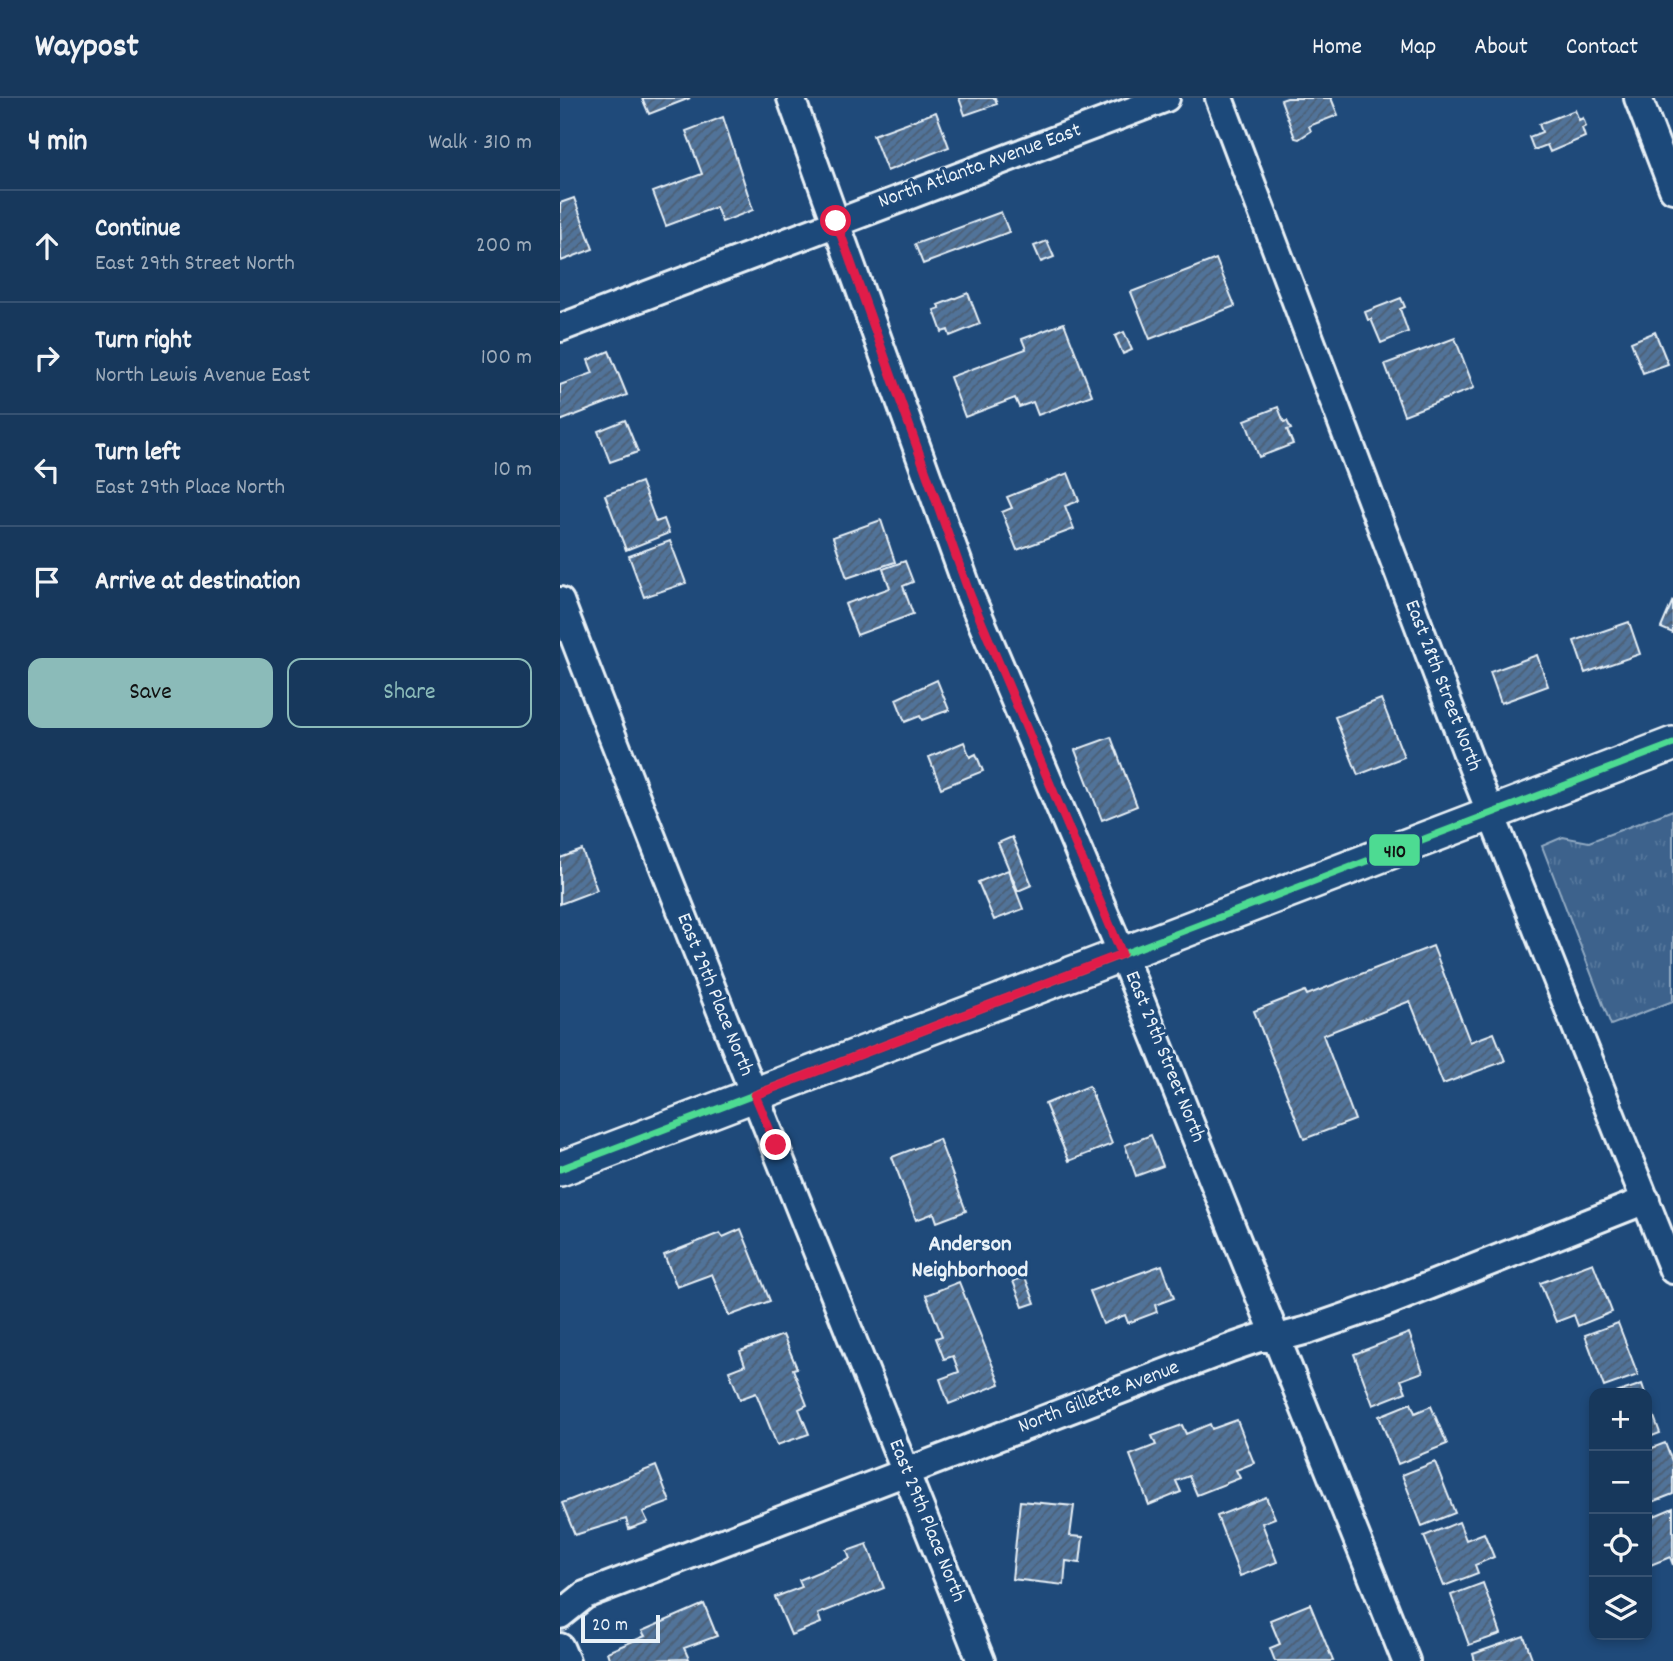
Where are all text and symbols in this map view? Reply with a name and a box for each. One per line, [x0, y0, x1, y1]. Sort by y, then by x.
text: Waypost [35, 25, 139, 72]
text: Home [1312, 31, 1362, 65]
text: Map [1400, 31, 1436, 65]
text: About [1474, 31, 1528, 65]
text: Contact [1566, 31, 1638, 65]
street label: North Atlanta Avenue East [874, 116, 1086, 218]
text: 4 min [28, 122, 87, 165]
text: Walk · 310 m [428, 127, 532, 160]
route start [820, 205, 851, 236]
text: Continue [95, 211, 180, 248]
icon: ahead [28, 227, 66, 265]
text: 200 m [476, 230, 532, 263]
text: East 29th Street North [95, 248, 295, 281]
text: Turn right [95, 323, 192, 360]
icon: right [28, 339, 66, 377]
text: 100 m [481, 342, 532, 375]
text: North Lewis Avenue East [95, 360, 311, 393]
text: Turn left [95, 435, 181, 472]
icon: left [28, 451, 66, 489]
text: 10 m [493, 454, 532, 487]
text: East 29th Place North [95, 472, 285, 505]
icon: arrive [28, 563, 66, 601]
text: Arrive at destination [95, 564, 300, 601]
street label: East 28th Street North [1396, 596, 1488, 776]
button: Save [28, 658, 273, 728]
button: Share [287, 658, 532, 728]
line badge: 410 [1368, 833, 1421, 867]
text: 410 [1384, 840, 1406, 867]
street label: East 29th Place North [668, 909, 760, 1081]
street label: East 29th Street North [1116, 967, 1212, 1147]
route end [760, 1129, 791, 1160]
district label: Anderson Neighborhood [912, 1229, 1028, 1288]
street label: North Gillette Avenue [1014, 1353, 1184, 1443]
map controls [1589, 1388, 1652, 1640]
button: + [1589, 1388, 1652, 1451]
street label: East 29th Place North [880, 1435, 972, 1607]
button: − [1589, 1451, 1652, 1514]
button: locate [1589, 1514, 1652, 1577]
button: layers [1589, 1577, 1652, 1640]
scale bar [581, 1612, 660, 1644]
text: 20 m [592, 1613, 628, 1640]

